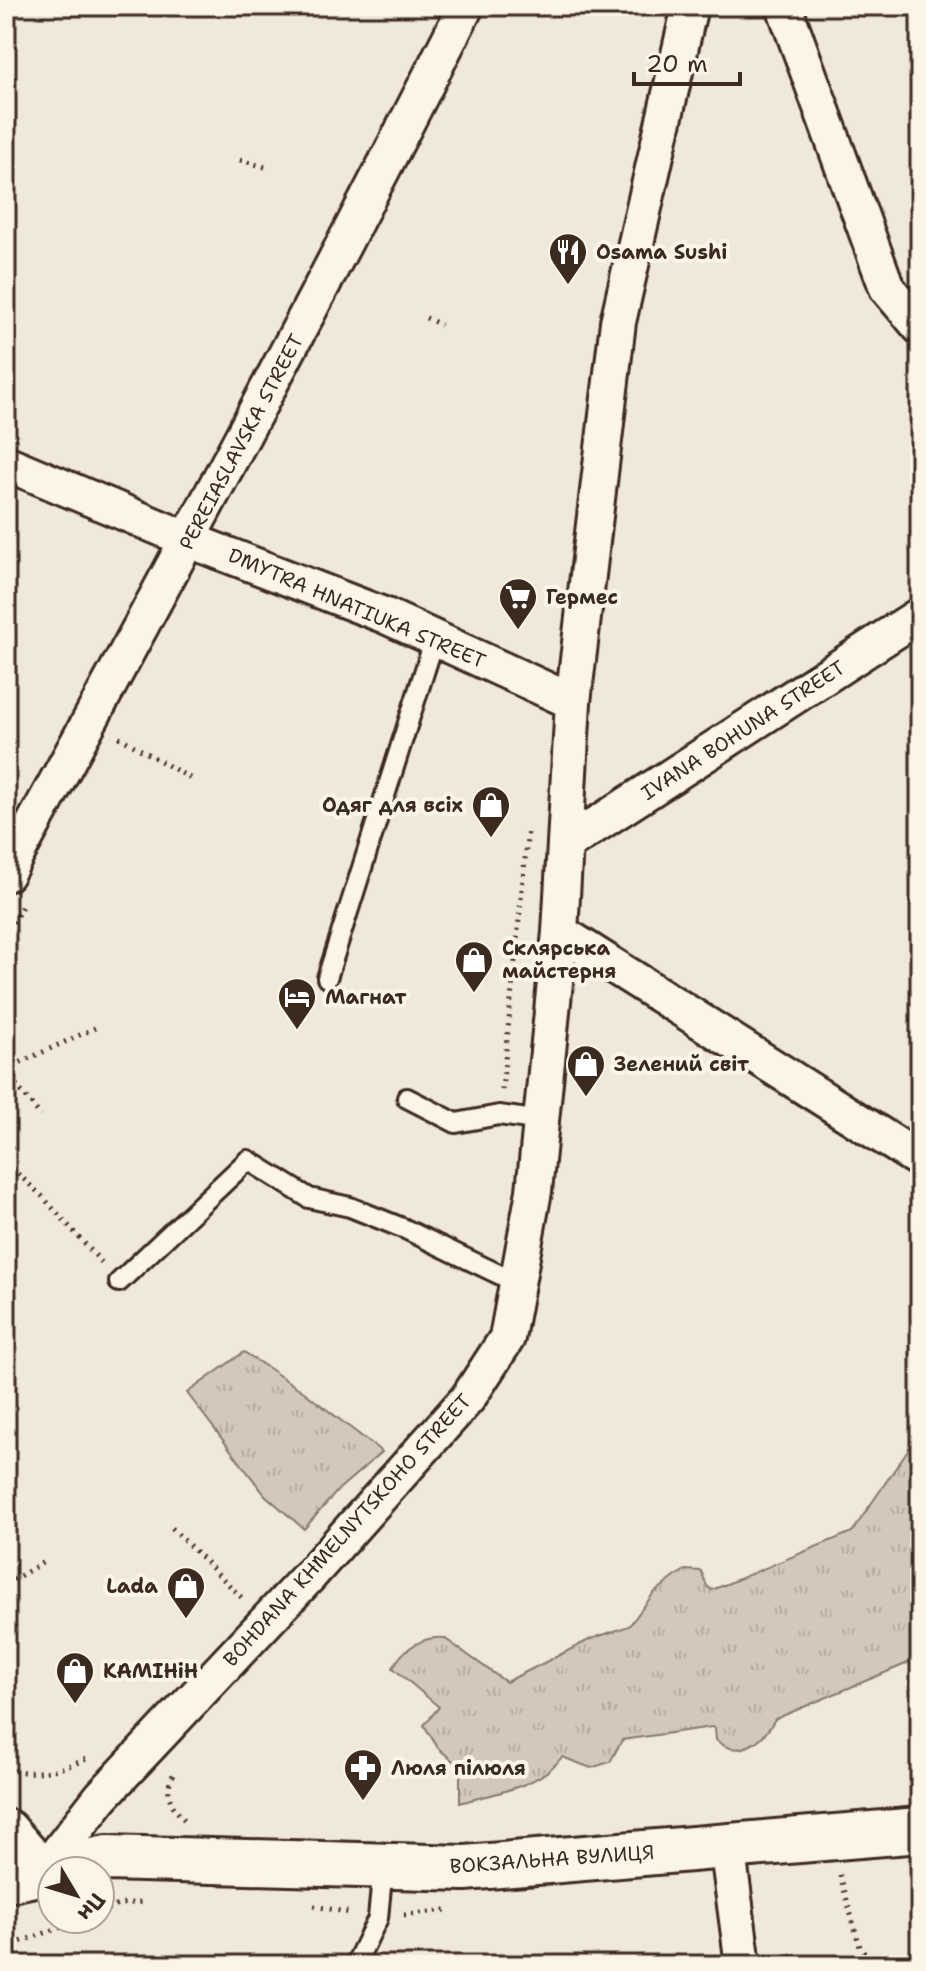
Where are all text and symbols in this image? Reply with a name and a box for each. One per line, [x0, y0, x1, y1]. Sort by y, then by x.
scale bar [634, 36, 740, 86]
text: 20 m [646, 48, 708, 80]
restaurant icon: Osama Sushi [547, 231, 589, 286]
place label: Osama Sushi [596, 239, 727, 265]
street label: PEREIASLAVSKA STREET [173, 330, 309, 554]
street label: DMYTRA HNATIUKA STREET [224, 542, 490, 674]
supermarket icon: Гермес [497, 576, 539, 631]
place label: Гермес [546, 584, 618, 610]
street label: IVANA BOHUNA STREET [636, 654, 850, 806]
shop icon: Одяг для всіх [470, 784, 512, 839]
place label: Одяг для всіх [322, 792, 463, 818]
place label: Склярська майстерня [502, 935, 616, 984]
shop icon: Склярська майстерня [453, 939, 495, 994]
hotel icon: Магнат [276, 976, 318, 1031]
place label: Магнат [325, 984, 406, 1010]
shop icon: Зелений світ [565, 1043, 607, 1098]
place label: Зелений світ [614, 1051, 749, 1077]
street label: BOHDANA KHMELNYTSKOHO STREET [217, 1388, 477, 1672]
shop icon: Lada [165, 1565, 207, 1620]
place label: Lada [106, 1573, 158, 1599]
shop icon: КАМІНіН [54, 1650, 96, 1705]
place label: КАМІНіН [103, 1658, 198, 1684]
pharmacy icon: Люля пілюля [342, 1747, 384, 1802]
place label: Люля пілюля [391, 1755, 526, 1781]
street label: ВОКЗАЛЬНА ВУЛИЦЯ [449, 1839, 655, 1879]
north arrow [36, 1855, 116, 1935]
text: Пн [71, 1887, 112, 1927]

